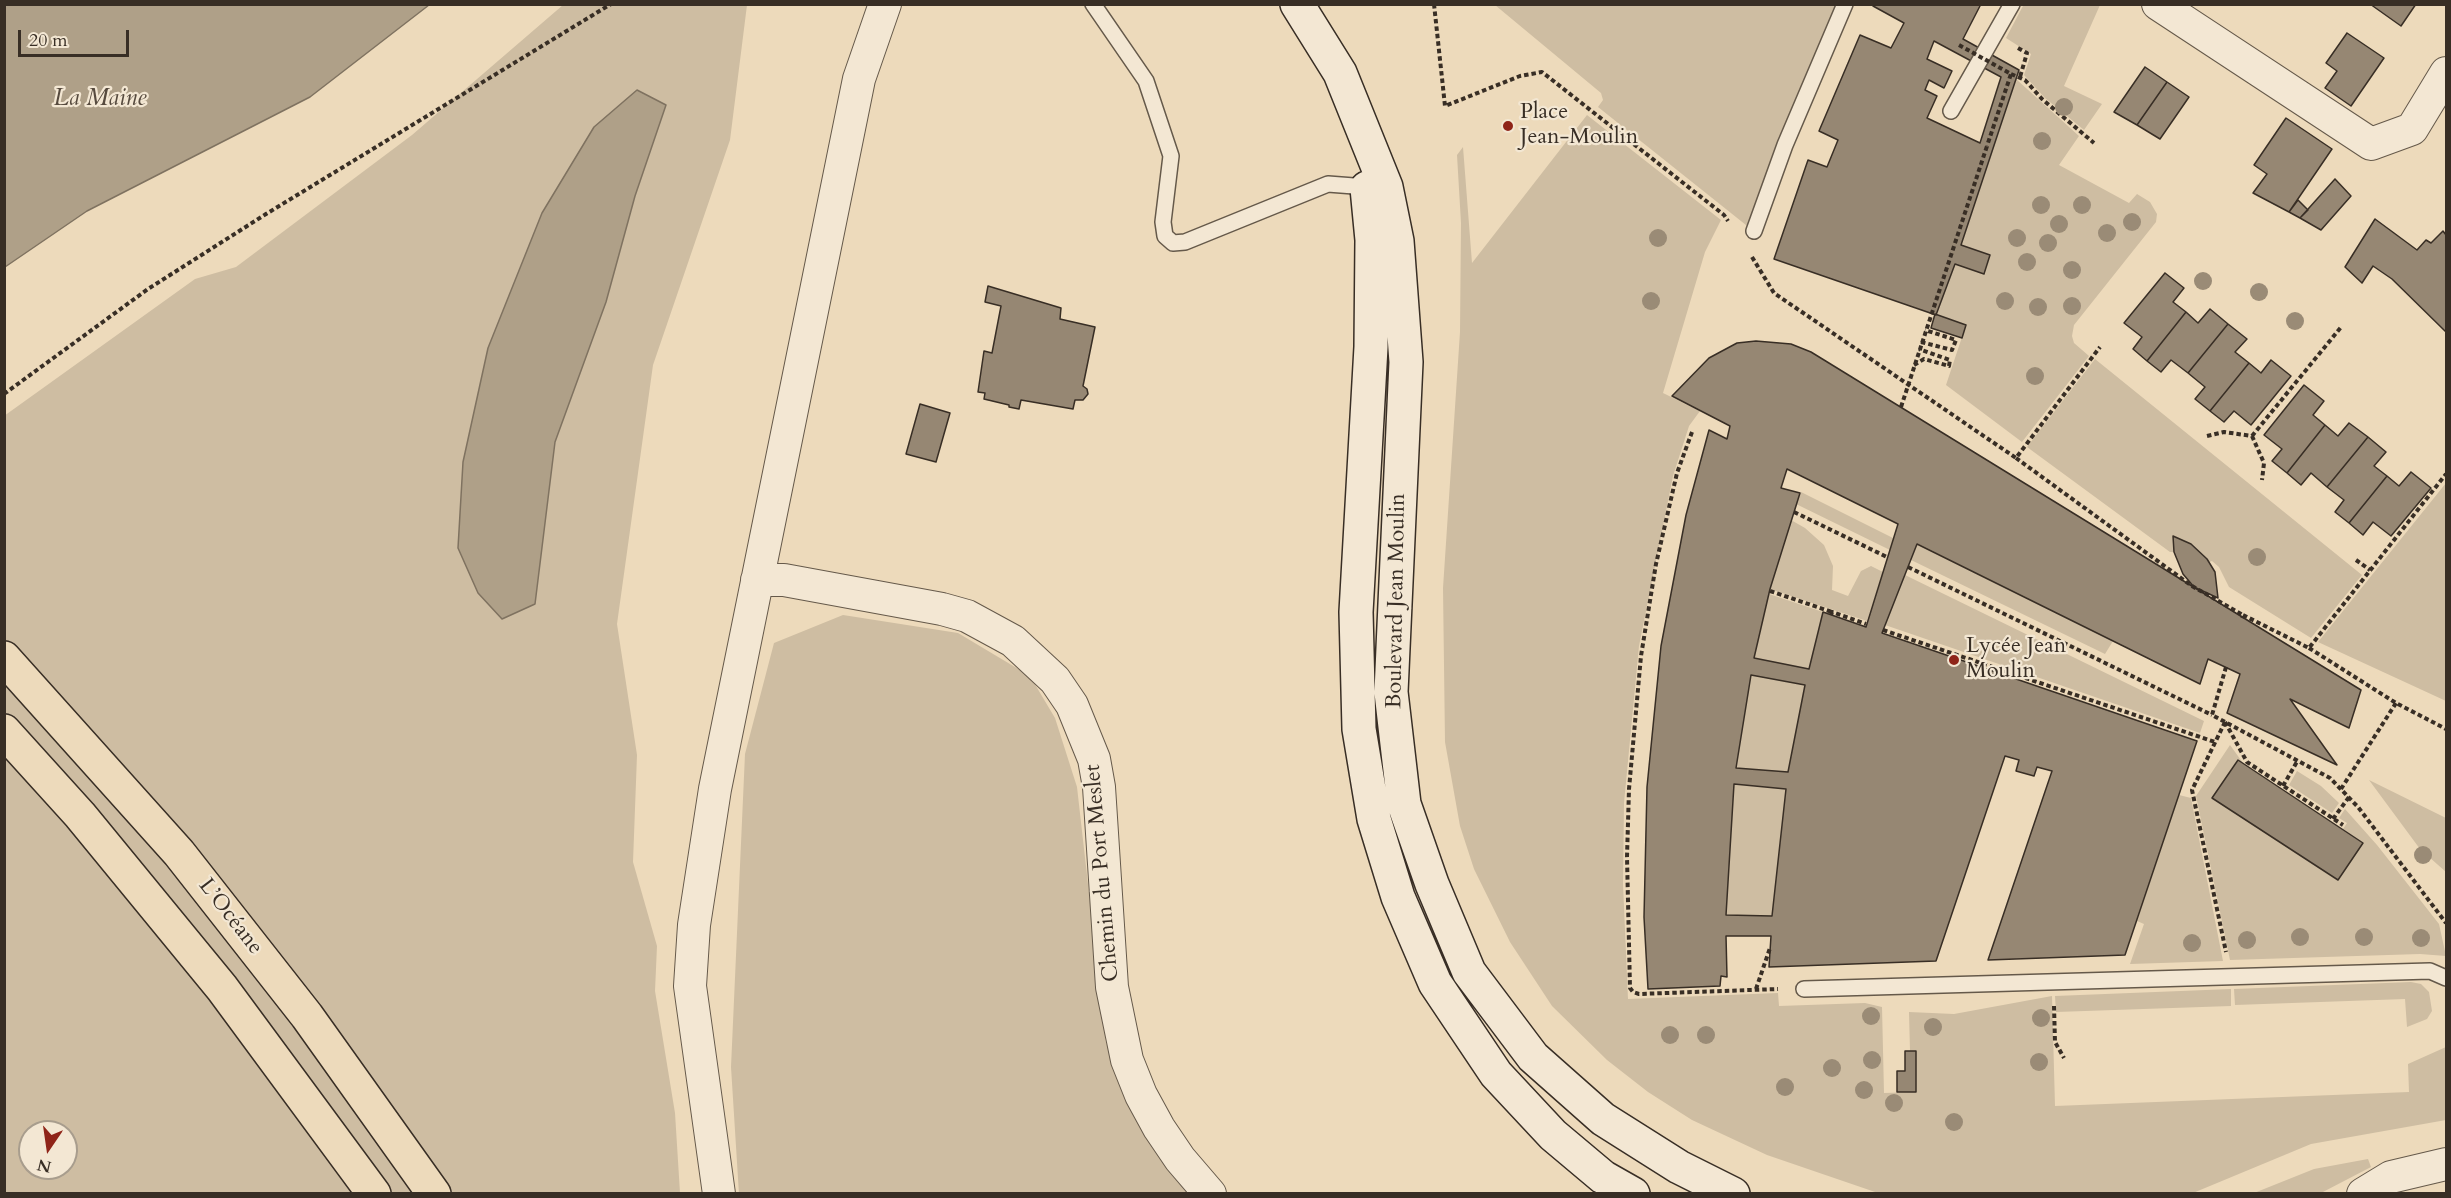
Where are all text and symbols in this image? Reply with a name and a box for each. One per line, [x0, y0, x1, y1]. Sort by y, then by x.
scale bar [21, 18, 132, 56]
text: 20 m [29, 28, 68, 53]
water label: La Maine [54, 85, 146, 113]
place label: Place Jean-Moulin [1520, 100, 1638, 152]
marker: Place Jean-Moulin [1501, 119, 1515, 133]
street label: Boulevard Jean Moulin [1382, 493, 1412, 709]
place label: Lycée Jean Moulin [1966, 634, 2066, 686]
marker: Lycée Jean Moulin [1947, 653, 1961, 667]
street label: Chemin du Port Meslet [1080, 763, 1126, 983]
street label: L’Océane [192, 874, 268, 960]
north arrow [18, 1120, 78, 1180]
text: N [35, 1153, 54, 1178]

